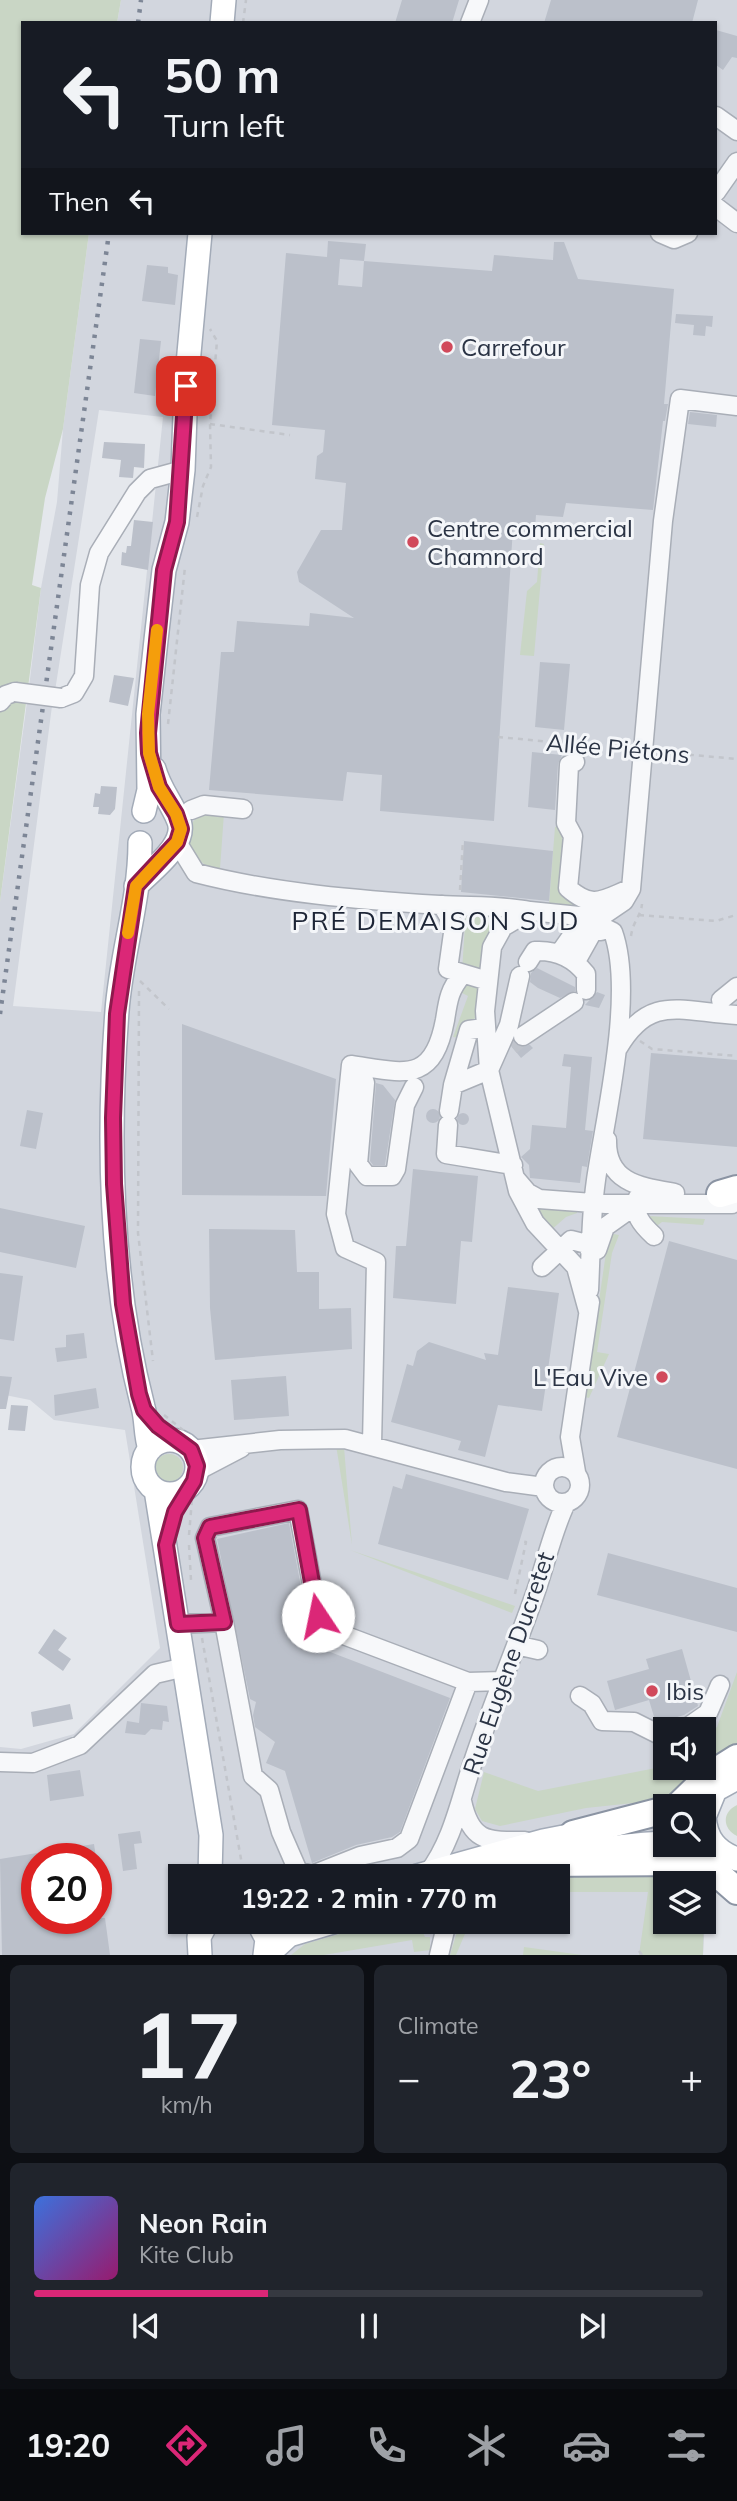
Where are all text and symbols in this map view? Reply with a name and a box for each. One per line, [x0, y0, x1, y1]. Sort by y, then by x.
text: 50 m [164, 44, 280, 105]
icon: left [49, 49, 140, 140]
text: Turn left [164, 105, 284, 145]
icon: left [123, 182, 161, 220]
text: Then [49, 185, 109, 218]
place label: Carrefour [461, 332, 566, 362]
marker: Carrefour [439, 339, 455, 355]
pin [156, 356, 216, 416]
icon: arrive [167, 367, 205, 405]
place label: Centre commercial Chamnord [427, 513, 633, 571]
marker: Centre commercial Chamnord [405, 534, 421, 550]
street label: Allée Piétons [545, 727, 691, 769]
district label: PRÉ DEMAISON SUD [292, 904, 580, 937]
place label: L'Eau Vive [533, 1362, 648, 1392]
marker: L'Eau Vive [654, 1369, 670, 1385]
street label: Rue Eugène Ducretet [456, 1548, 560, 1778]
position arrow [281, 1579, 355, 1653]
place label: Ibis [666, 1676, 704, 1706]
marker: Ibis [644, 1683, 660, 1699]
map controls [653, 1717, 716, 1934]
button: sound [653, 1717, 716, 1780]
button: search [653, 1794, 716, 1857]
speed limit sign: 20 [21, 1843, 112, 1934]
button: layers [653, 1871, 716, 1934]
text: 19:22 · 2 min · 770 m [241, 1882, 497, 1915]
text: 17 [132, 1987, 241, 2101]
text: Climate [398, 2011, 479, 2040]
text: 23° [509, 2046, 591, 2111]
text: − [398, 2054, 420, 2102]
text: + [680, 2054, 703, 2102]
text: km/h [161, 2090, 213, 2119]
text: Neon Rain [139, 2207, 268, 2240]
text: Kite Club [139, 2240, 234, 2269]
icon: previous [127, 2307, 165, 2345]
icon: pause [350, 2307, 388, 2345]
icon: next [573, 2307, 611, 2345]
icon: directions [162, 2421, 211, 2470]
icon: music [262, 2421, 311, 2470]
icon: phone [362, 2421, 411, 2470]
icon: climate [462, 2421, 511, 2470]
icon: car [562, 2421, 611, 2470]
icon: filters [662, 2421, 711, 2470]
text: 19:20 [26, 2425, 110, 2465]

